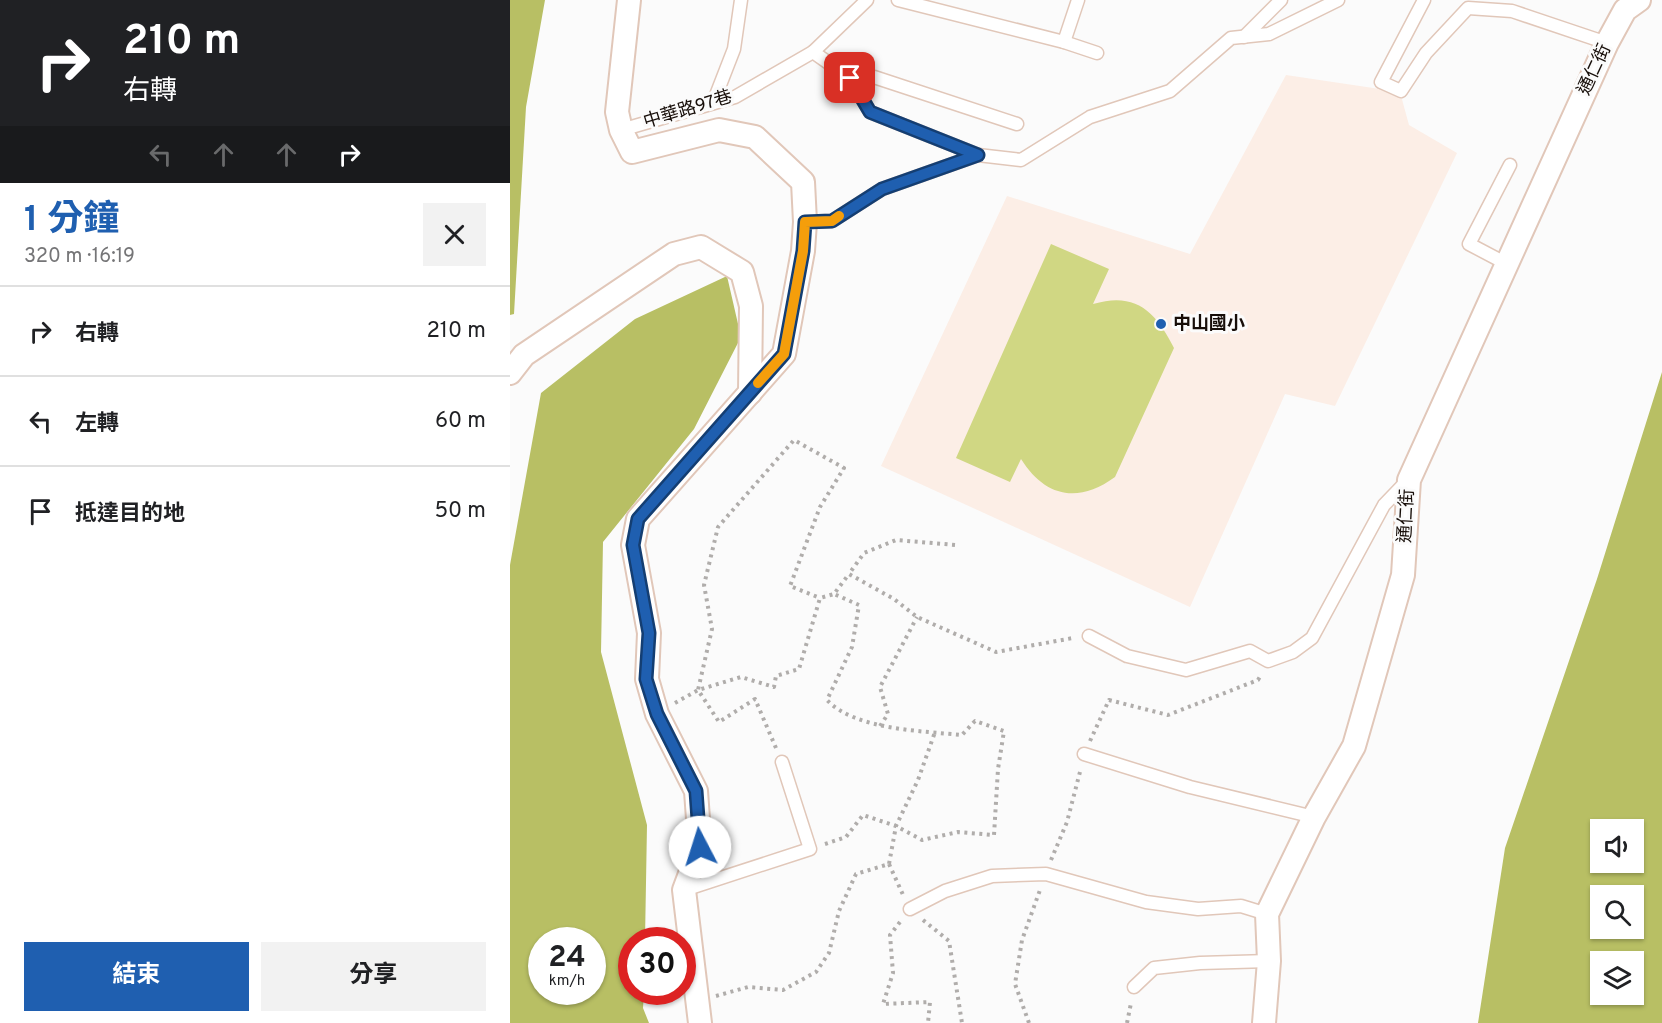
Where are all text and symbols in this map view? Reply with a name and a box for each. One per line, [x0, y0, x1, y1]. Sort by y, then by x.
text: 210 m [123, 16, 240, 69]
icon: right [24, 24, 102, 102]
street label: 通仁街 [1573, 41, 1617, 99]
pin [824, 52, 875, 103]
icon: arrive [833, 61, 866, 94]
text: 右轉 [123, 75, 177, 109]
street label: 中華路97巷 [641, 86, 735, 134]
icon: left [144, 138, 177, 171]
icon: ahead [207, 138, 240, 171]
icon: ahead [270, 138, 303, 171]
icon: right [333, 138, 366, 171]
text: 1 分鐘 [24, 198, 119, 244]
button: close [423, 203, 486, 266]
text: 320 m · 16:19 [24, 244, 135, 270]
place label: 中山國小 [1173, 313, 1245, 336]
icon: right [24, 315, 57, 348]
marker: 中山國小 [1154, 317, 1168, 331]
text: 210 m [426, 318, 486, 345]
text: 右轉 [75, 321, 119, 348]
icon: left [24, 405, 57, 438]
text: 60 m [435, 408, 486, 435]
text: 左轉 [75, 411, 119, 438]
street label: 通仁街 [1394, 488, 1420, 544]
icon: arrive [24, 495, 57, 528]
text: 50 m [434, 498, 486, 525]
text: 抵達目的地 [75, 501, 185, 528]
position arrow [668, 815, 732, 879]
map controls [1590, 819, 1644, 1005]
button: sound [1590, 819, 1644, 873]
button: search [1590, 885, 1644, 939]
speed limit sign: 30 [618, 927, 696, 1005]
text: 24 [548, 940, 586, 977]
button: 結束 [24, 942, 249, 1011]
button: 分享 [261, 942, 486, 1011]
button: layers [1590, 951, 1644, 1005]
text: km/h [549, 972, 585, 991]

